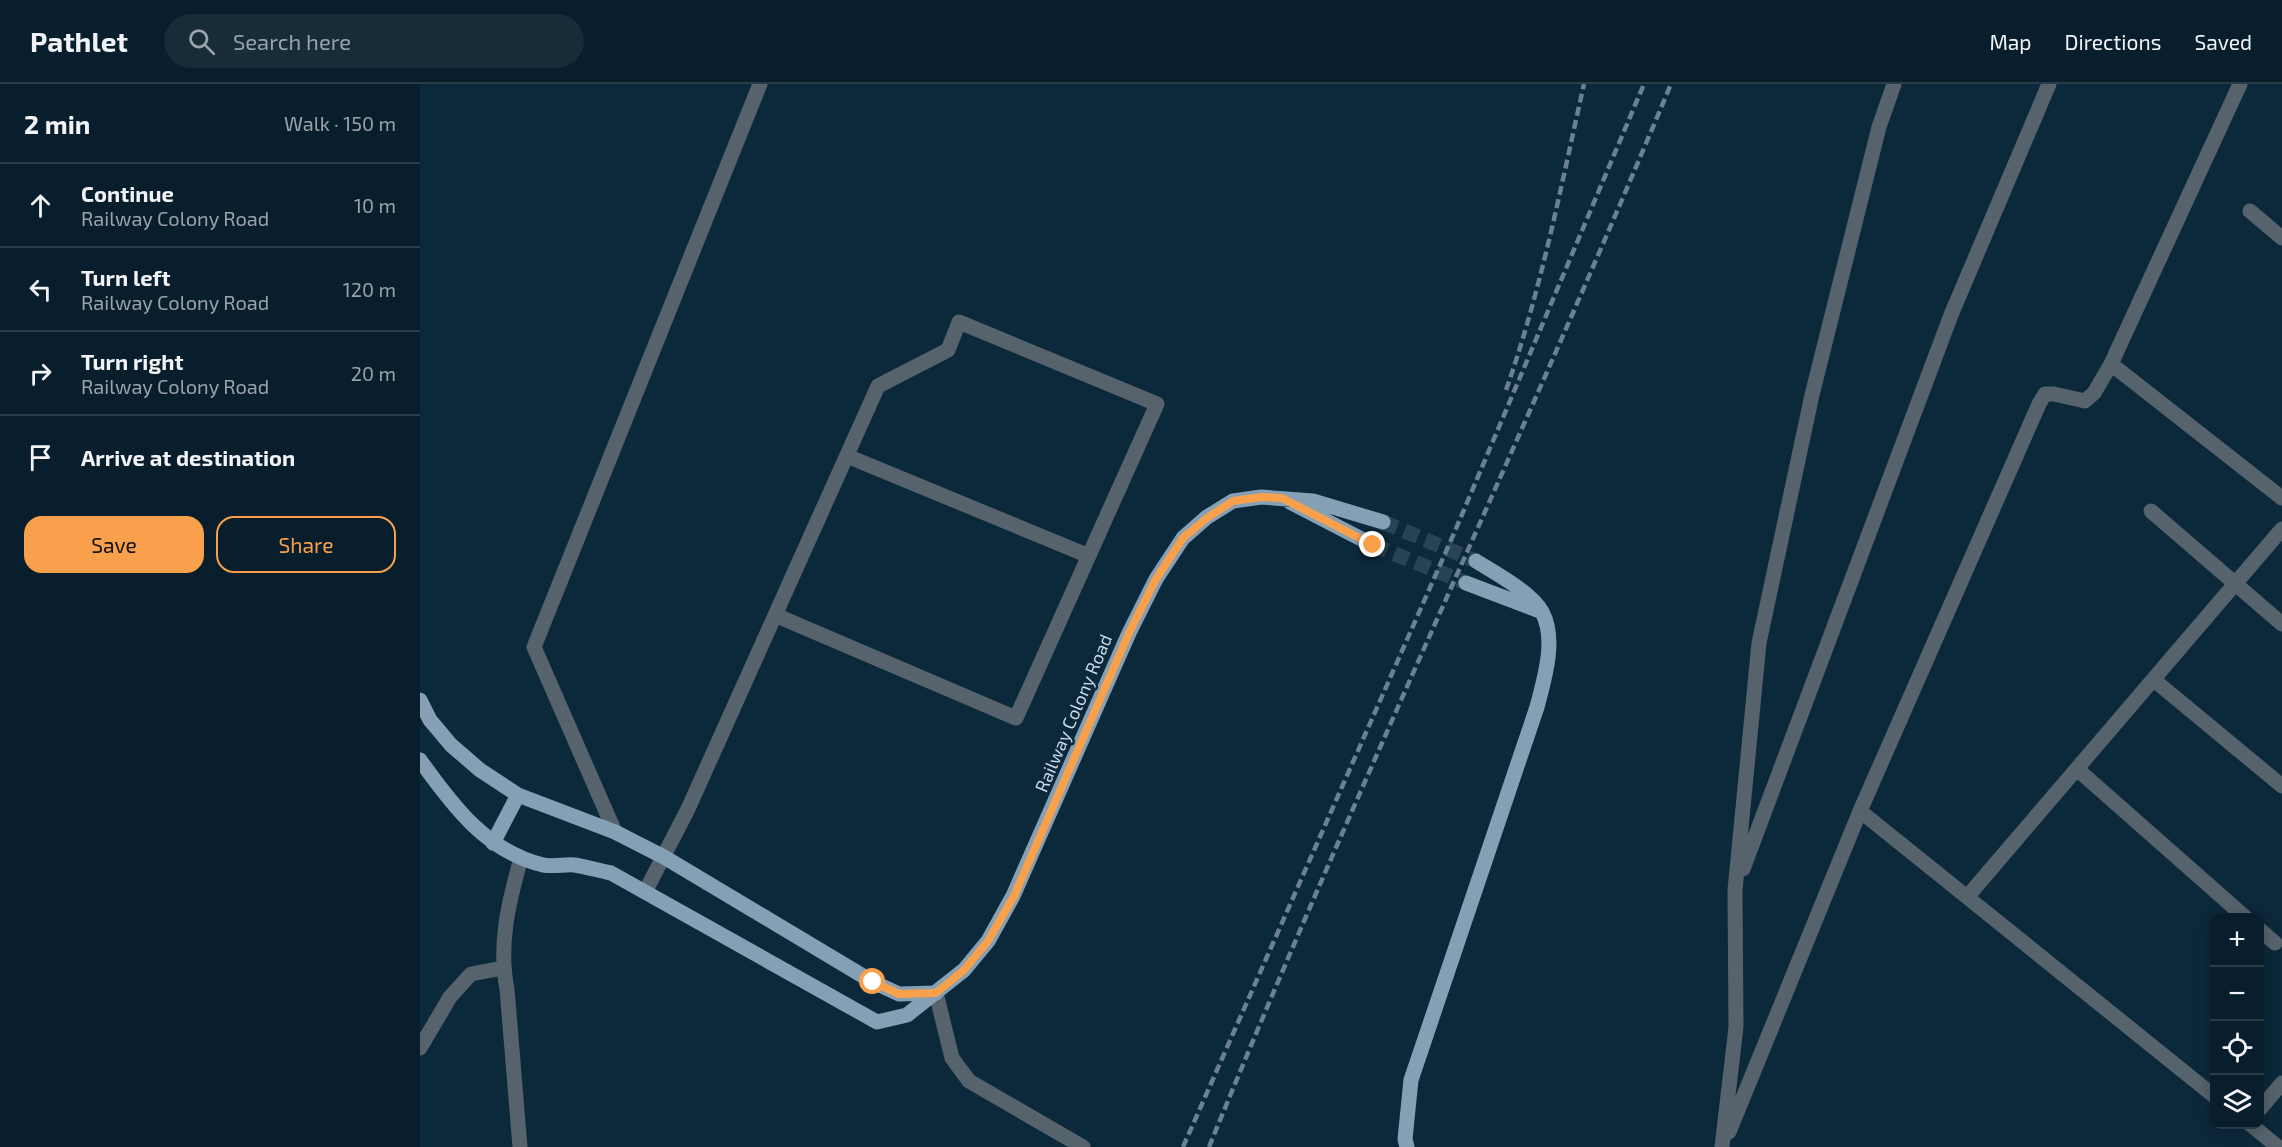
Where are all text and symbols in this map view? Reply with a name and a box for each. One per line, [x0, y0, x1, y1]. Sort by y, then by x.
search box [164, 14, 584, 68]
text: Pathlet [30, 24, 128, 58]
icon: search [185, 25, 218, 58]
text: Search here [233, 28, 351, 54]
text: Map [1989, 29, 2032, 54]
text: Directions [2065, 29, 2161, 54]
text: Saved [2194, 29, 2252, 54]
text: 2 min [24, 108, 90, 139]
text: Walk · 150 m [284, 111, 396, 135]
text: Continue [81, 180, 174, 206]
icon: ahead [24, 189, 57, 222]
text: 10 m [354, 193, 396, 217]
text: Railway Colony Road [81, 206, 269, 230]
text: Turn left [81, 264, 170, 290]
icon: left [24, 273, 57, 306]
text: 120 m [343, 277, 396, 301]
text: Railway Colony Road [81, 290, 269, 314]
text: Turn right [81, 348, 183, 374]
icon: right [24, 357, 57, 390]
text: 20 m [351, 361, 396, 385]
text: Railway Colony Road [81, 374, 269, 398]
icon: arrive [24, 441, 57, 474]
text: Arrive at destination [81, 444, 295, 470]
button: Save [24, 516, 204, 573]
button: Share [216, 516, 396, 573]
route end [1359, 531, 1385, 557]
street label: Railway Colony Road [1030, 631, 1116, 795]
map controls [2210, 913, 2264, 1129]
button: + [2210, 913, 2264, 967]
button: − [2210, 967, 2264, 1021]
route start [859, 968, 885, 994]
button: locate [2210, 1021, 2264, 1075]
button: layers [2210, 1075, 2264, 1129]

